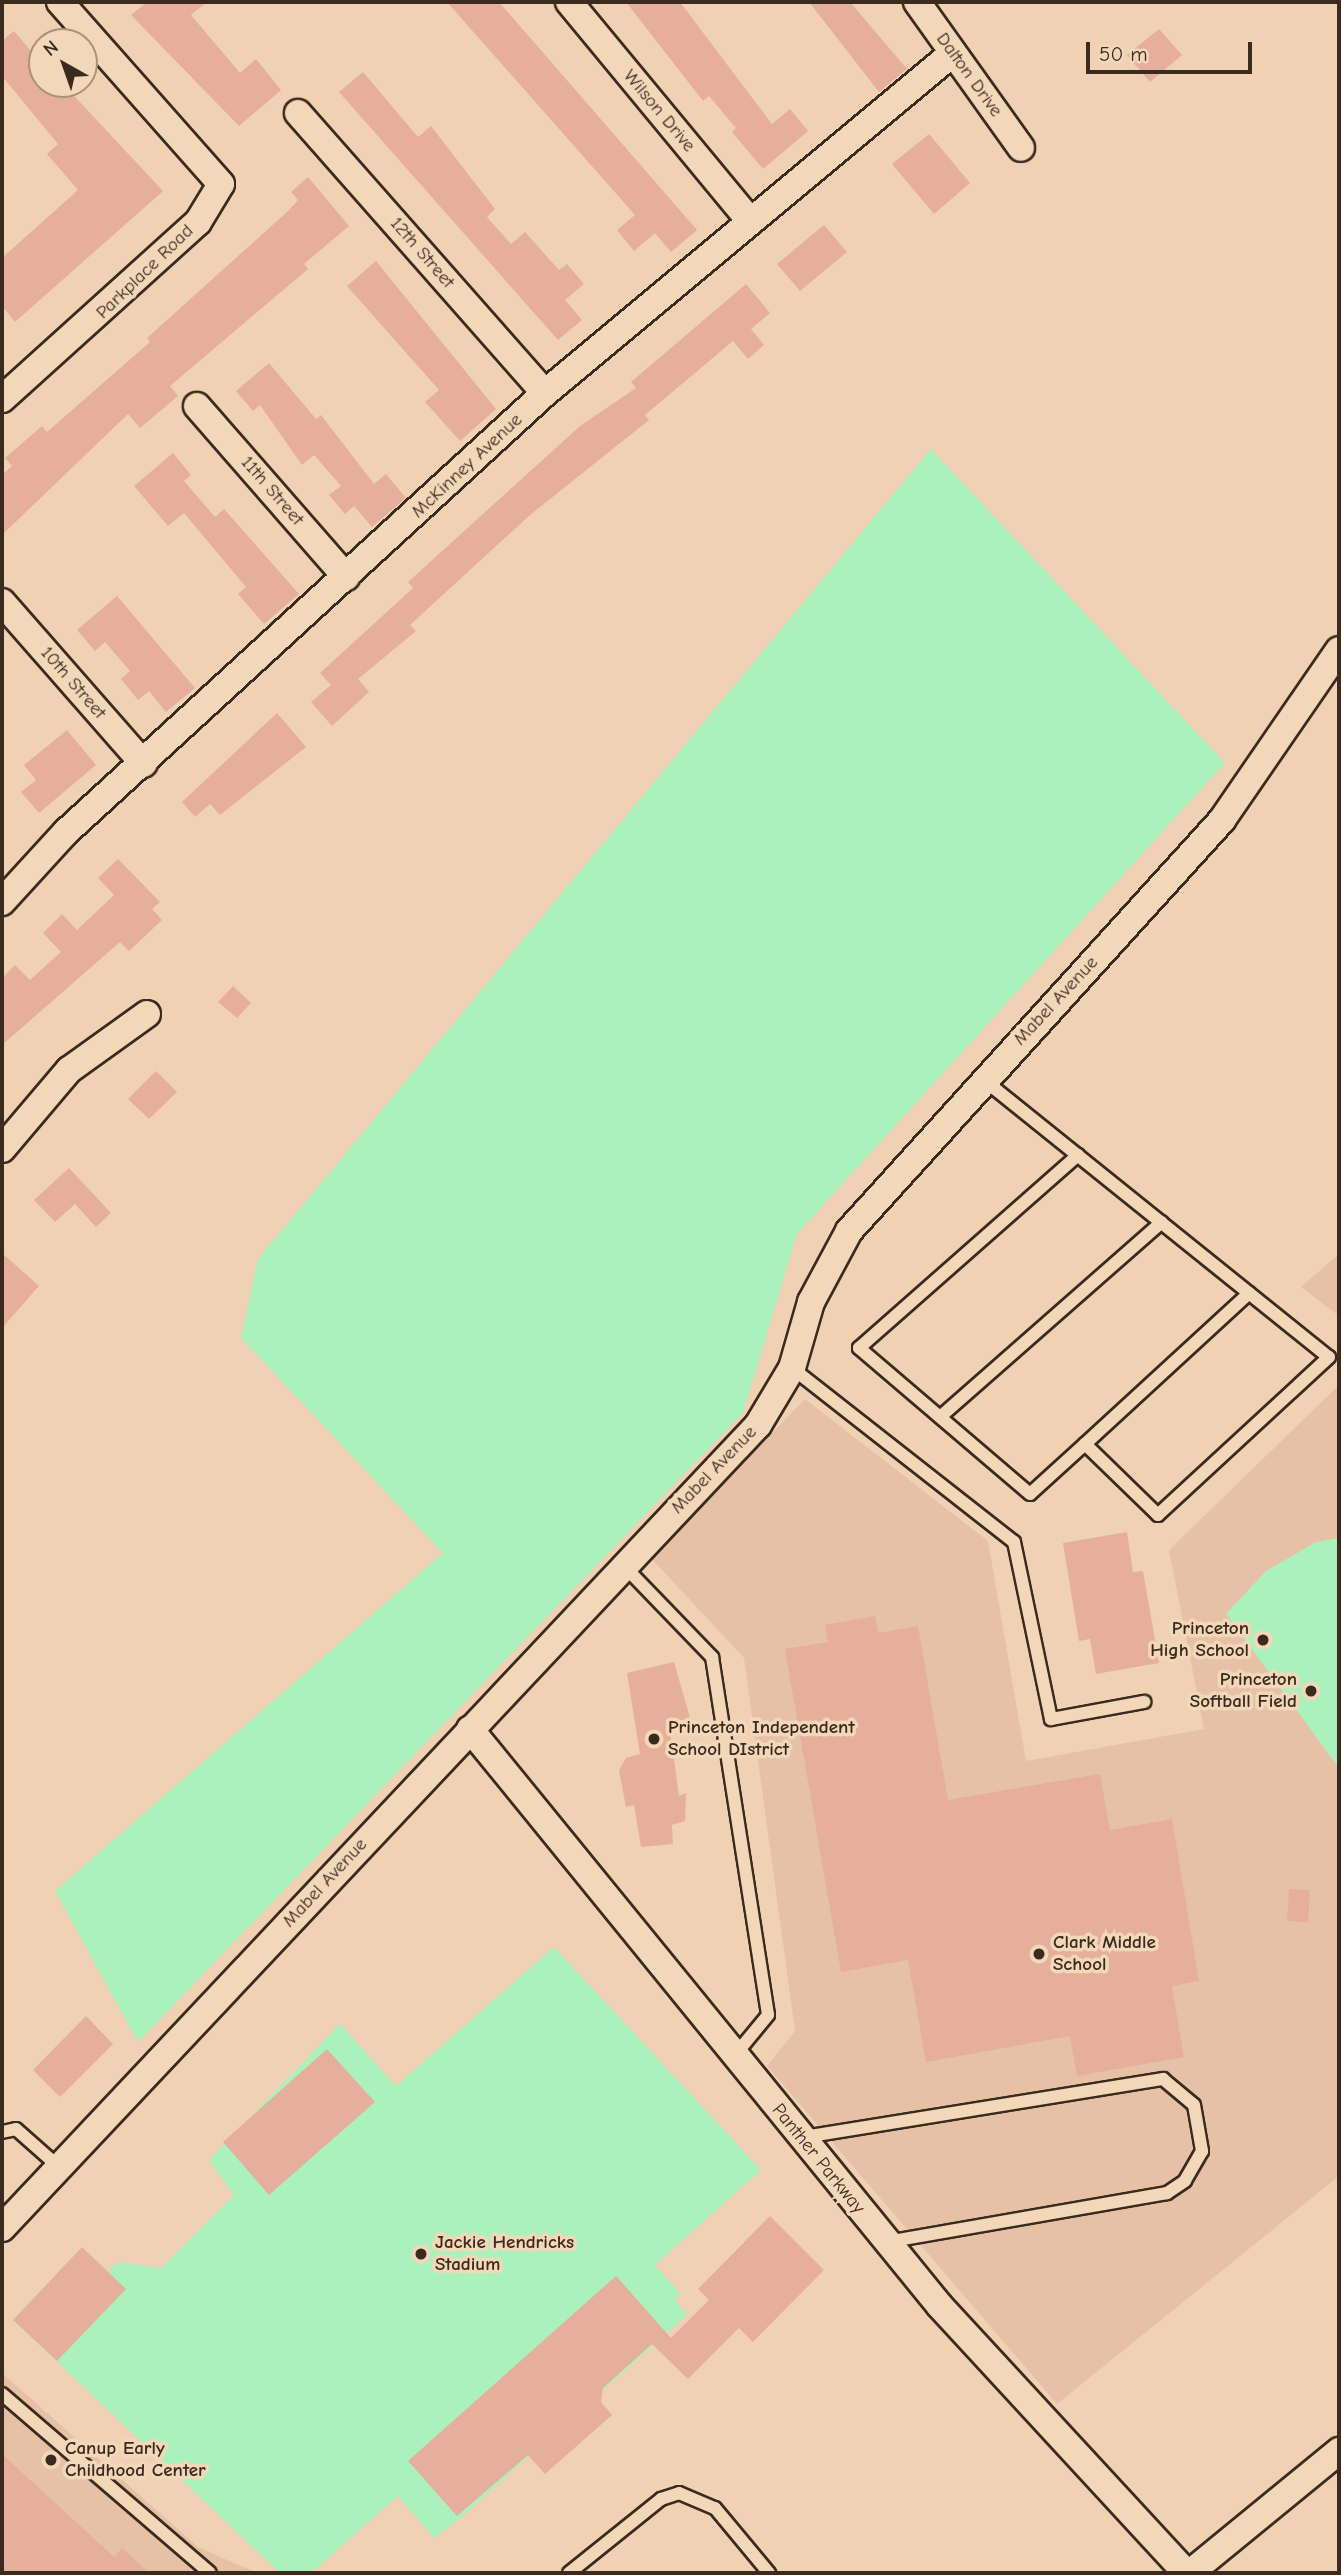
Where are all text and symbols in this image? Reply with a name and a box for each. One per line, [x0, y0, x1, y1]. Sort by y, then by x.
north arrow [28, 28, 98, 98]
street label: Dalton Drive [931, 28, 1007, 122]
scale bar [1089, 28, 1255, 72]
text: N [39, 36, 63, 61]
text: 50 m [1099, 42, 1148, 66]
street label: Wilson Drive [618, 65, 700, 157]
street label: 12th Street [385, 213, 459, 293]
street label: Parkplace Road [92, 220, 198, 324]
street label: McKinney Avenue [407, 409, 527, 523]
street label: 11th Street [236, 452, 308, 530]
street label: 10th Street [35, 642, 111, 724]
street label: Mabel Avenue [1009, 952, 1103, 1050]
street label: Mabel Avenue [666, 1421, 762, 1519]
place label: Princeton High School [1150, 1618, 1249, 1662]
marker: Princeton High School [1255, 1632, 1271, 1648]
place label: Princeton Softball Field [1190, 1669, 1297, 1713]
marker: Princeton Softball Field [1303, 1683, 1319, 1699]
place label: Princeton Independent School DIstrict [668, 1717, 855, 1761]
marker: Princeton Independent School DIstrict [646, 1731, 662, 1747]
street label: Mabel Avenue [278, 1834, 372, 1932]
place label: Clark Middle School [1053, 1932, 1156, 1976]
marker: Clark Middle School [1031, 1946, 1047, 1962]
street label: Panther Parkway [767, 2099, 869, 2219]
place label: Jackie Hendricks Stadium [435, 2232, 574, 2276]
marker: Jackie Hendricks Stadium [413, 2246, 429, 2262]
place label: Canup Early Childhood Center [65, 2438, 206, 2482]
marker: Canup Early Childhood Center [43, 2452, 59, 2468]

